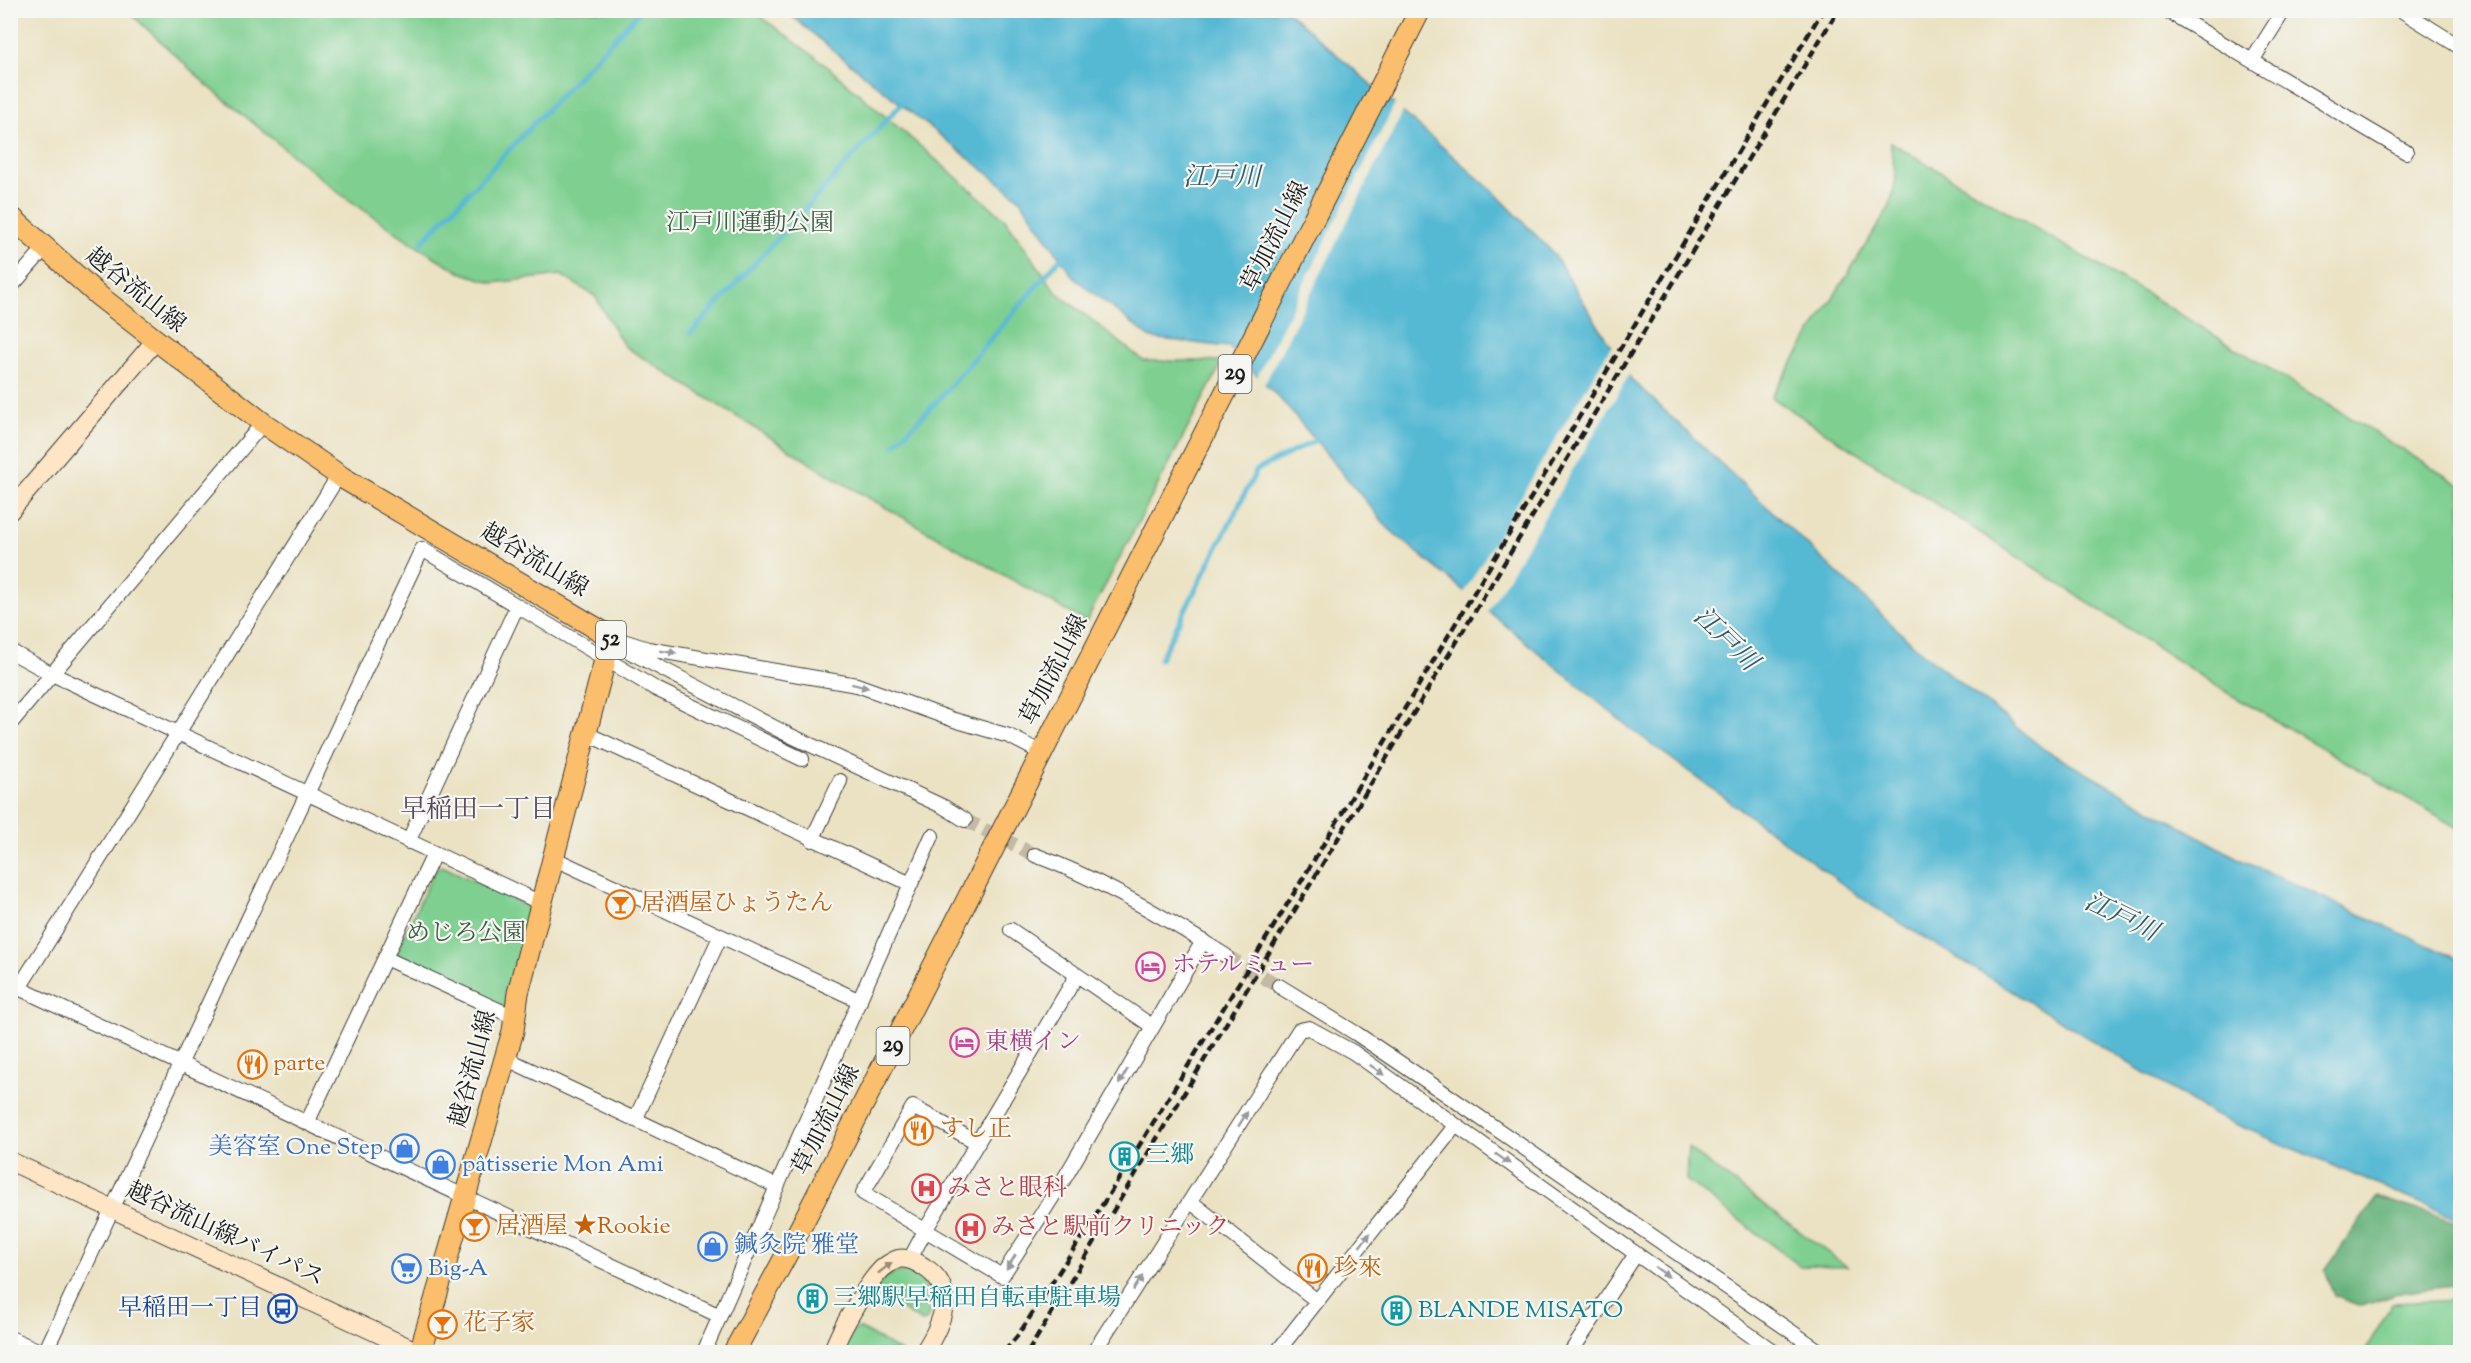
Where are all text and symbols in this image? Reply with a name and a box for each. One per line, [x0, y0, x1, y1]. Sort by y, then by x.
water label: 江戸川 [1183, 160, 1264, 197]
street label: 草加流山線 [1234, 176, 1318, 298]
park label: 江戸川運動公園 [666, 207, 834, 241]
street label: 越谷流山線 [78, 240, 192, 342]
road number: 29 [1218, 355, 1252, 393]
street label: 越谷流山線 [474, 516, 594, 606]
water label: 江戸川 [1684, 600, 1768, 682]
street label: 草加流山線 [1013, 609, 1097, 731]
road number: 52 [596, 621, 626, 659]
one-way arrow [658, 648, 677, 657]
one-way arrow [850, 682, 869, 692]
district label: 早稲田一丁目 [400, 792, 556, 829]
water label: 江戸川 [2078, 884, 2167, 953]
place label: 居酒屋ひょうたん [641, 887, 833, 921]
bar icon: 居酒屋ひょうたん [604, 888, 636, 920]
park label: めじろ公園 [406, 917, 526, 951]
place label: ホテルミュー [1172, 949, 1314, 983]
hotel icon: ホテルミュー [1135, 950, 1167, 982]
street label: 越谷流山線 [442, 1007, 506, 1131]
place label: 東横イン [985, 1026, 1081, 1060]
road number: 29 [876, 1027, 910, 1065]
hotel icon: 東横イン [948, 1027, 980, 1059]
place label: parte [273, 1047, 325, 1081]
restaurant icon: parte [236, 1048, 268, 1080]
street label: 草加流山線 [785, 1059, 869, 1181]
one-way arrow [1369, 1064, 1385, 1076]
one-way arrow [1117, 1069, 1128, 1085]
one-way arrow [1237, 1111, 1248, 1127]
place label: すし正 [940, 1113, 1012, 1147]
restaurant icon: すし正 [903, 1114, 935, 1146]
place label: 美容室 One Step [208, 1131, 383, 1165]
shop icon: 美容室 One Step [388, 1132, 420, 1164]
place label: 三郷 [1146, 1139, 1194, 1173]
building icon: 三郷 [1109, 1140, 1141, 1172]
place label: pâtisserie Mon Ami [462, 1148, 664, 1182]
shop icon: pâtisserie Mon Ami [425, 1149, 457, 1181]
one-way arrow [1494, 1153, 1510, 1165]
place label: みさと眼科 [947, 1172, 1067, 1206]
hospital icon: みさと眼科 [910, 1173, 942, 1205]
street label: 越谷流山線バイパス [120, 1174, 330, 1296]
place label: 居酒屋 ★Rookie [496, 1210, 671, 1244]
bar icon: 居酒屋 ★Rookie [459, 1211, 491, 1243]
place label: みさと駅前クリニック [991, 1211, 1230, 1245]
hospital icon: みさと駅前クリニック [954, 1212, 986, 1244]
place label: 鍼灸院 雅堂 [734, 1229, 859, 1263]
shop icon: 鍼灸院 雅堂 [697, 1230, 729, 1262]
one-way arrow [1358, 1232, 1371, 1248]
place label: Big-A [428, 1252, 488, 1286]
place label: 珍來 [1334, 1252, 1382, 1286]
supermarket icon: Big-A [391, 1253, 423, 1285]
restaurant icon: 珍來 [1297, 1253, 1329, 1285]
one-way arrow [1006, 1254, 1017, 1270]
one-way arrow [877, 1262, 893, 1275]
one-way arrow [1653, 1266, 1669, 1278]
one-way arrow [1133, 1275, 1144, 1291]
place label: 三郷駅早稲田自転車駐車場 [833, 1282, 1121, 1316]
building icon: 三郷駅早稲田自転車駐車場 [796, 1283, 828, 1315]
place label: 早稲田一丁目 [118, 1292, 262, 1326]
bus stop icon: 早稲田一丁目 [267, 1293, 299, 1325]
place label: BLANDE MISATO [1418, 1294, 1623, 1328]
building icon: BLANDE MISATO [1381, 1295, 1413, 1327]
place label: 花子家 [463, 1307, 535, 1341]
bar icon: 花子家 [426, 1308, 458, 1340]

